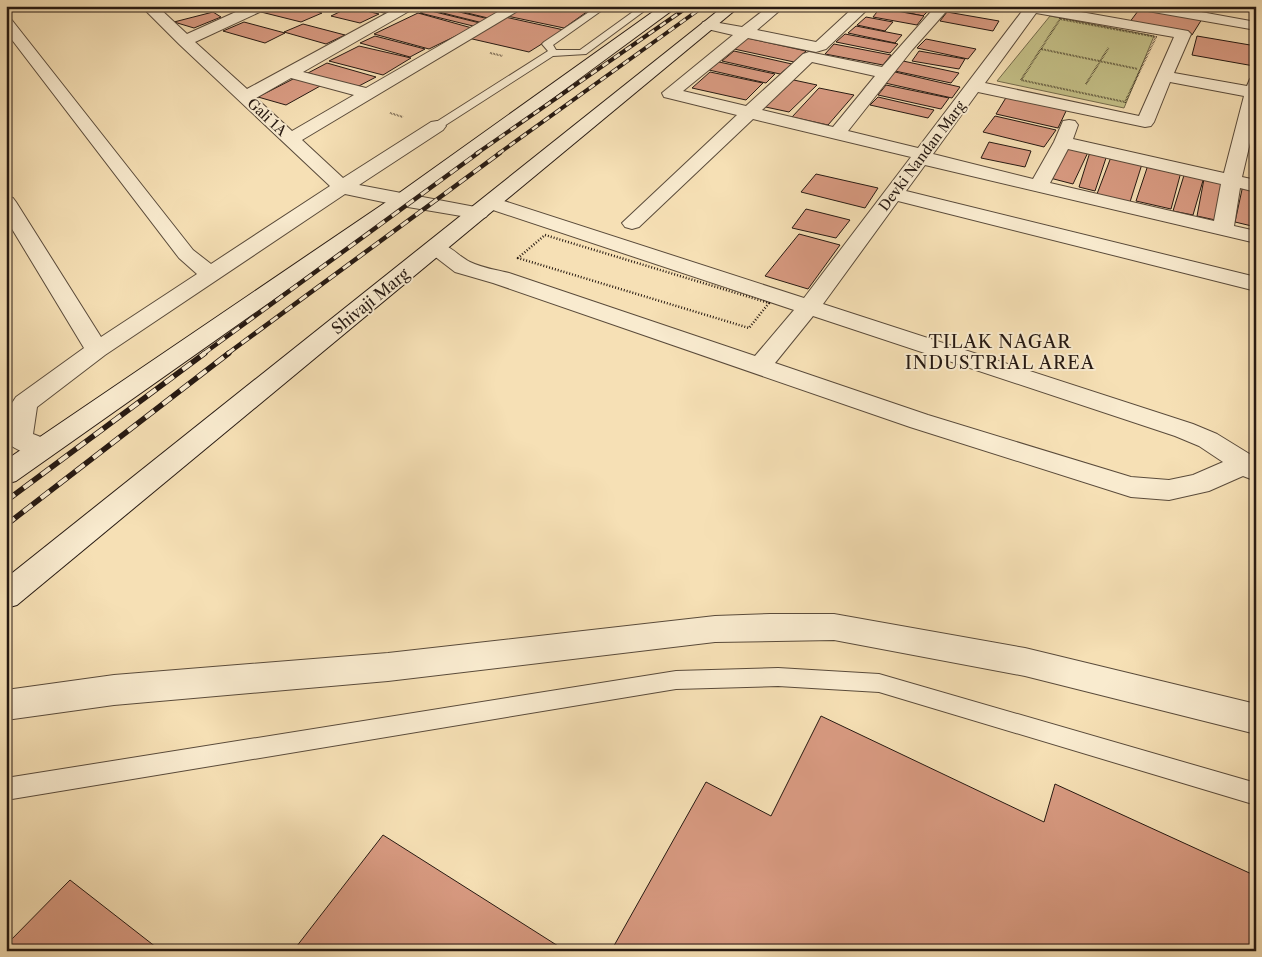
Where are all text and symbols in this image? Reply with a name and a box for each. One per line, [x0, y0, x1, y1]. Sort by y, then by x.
street label: Gali 1A [243, 94, 291, 140]
street label: Devki Nandan Marg [875, 97, 970, 214]
street label: Shivaji Marg [327, 263, 413, 338]
district label: TILAK NAGAR INDUSTRIAL AREA [905, 331, 1095, 374]

